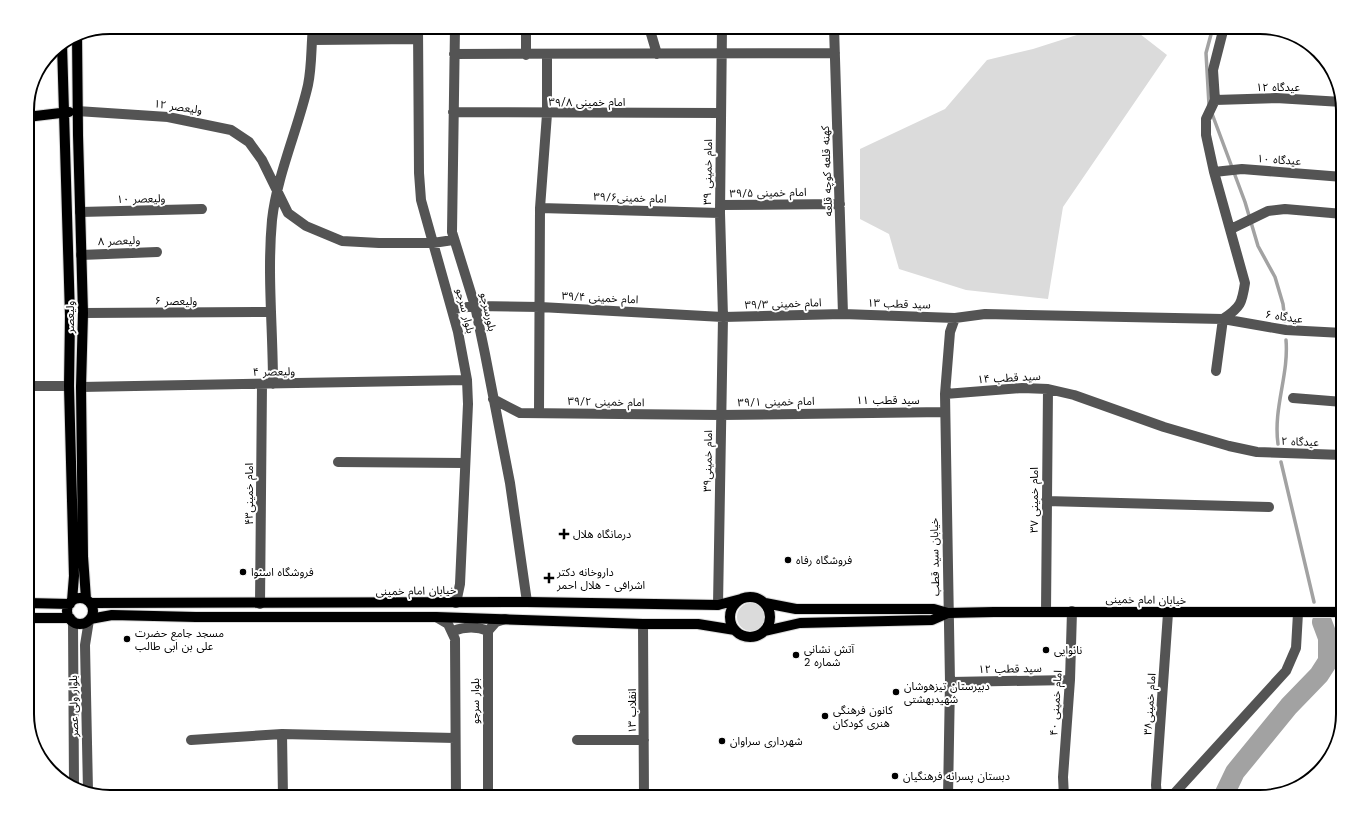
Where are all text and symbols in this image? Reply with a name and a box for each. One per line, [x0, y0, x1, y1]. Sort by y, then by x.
street label: عیدگاه ۱۲ [1256, 81, 1300, 94]
street label: امام خمینی ۳۹/۸ [549, 96, 625, 110]
street label: ولیعصر ۱۲ [153, 97, 203, 117]
street label: کهنه قلعه کوچه قلعه [819, 125, 836, 217]
street label: امام خمینی ۳۹ [701, 139, 716, 205]
street label: عیدگاه ۱۰ [1257, 152, 1302, 168]
street label: امام خمینی ۳۹/۵ [729, 186, 807, 201]
street label: امام خمینی۳۹/۶ [593, 190, 667, 207]
street label: ولیعصر ۱۰ [117, 192, 166, 206]
street label: ولیعصر ۸ [98, 234, 141, 248]
street label: بلوار سرجو [453, 287, 477, 335]
street label: امام خمینی ۳۹/۴ [561, 289, 639, 308]
street label: بلورسرجو [477, 291, 499, 333]
street label: ولیعصر ۶ [155, 295, 197, 308]
street label: امام خمینی ۳۹/۳ [744, 296, 822, 313]
street label: سید قطب ۱۳ [867, 296, 931, 312]
street label: ولیعصر [64, 301, 77, 334]
street label: عیدگاه ۶ [1264, 308, 1304, 326]
street label: ولیعصر ۴ [253, 365, 295, 379]
street label: سید قطب ۱۴ [977, 370, 1041, 386]
street label: سید قطب ۱۱ [856, 394, 920, 407]
street label: امام خمینی ۳۹/۲ [567, 395, 645, 410]
street label: امام خمینی ۳۹/۱ [737, 395, 815, 410]
street label: امام خمینی۳۹ [701, 430, 716, 492]
street label: عیدگاه ۲ [1281, 435, 1320, 449]
street label: امام خمینی۴۳ [243, 463, 257, 525]
street label: امام خمینی ۳۷ [1028, 467, 1042, 533]
street label: خیابان سید قطب [928, 517, 942, 596]
marker: درمانگاه هلال [558, 528, 570, 540]
place label: درمانگاه هلال [573, 528, 631, 541]
place label: فروشگاه رفاه [796, 554, 852, 567]
marker: فروشگاه رفاه [783, 555, 793, 565]
place label: فروشگاه اسنوا [251, 566, 314, 579]
place label: داروخانه دکتر اشرافی - هلال احمر [556, 566, 645, 592]
marker: فروشگاه اسنوا [238, 567, 248, 577]
marker: داروخانه دکتر اشرافی - هلال احمر [544, 573, 554, 583]
street label: خیابان امام خمینی [376, 584, 457, 599]
street label: خیابان امام خمینی [1106, 593, 1187, 608]
place label: مسجد جامع حضرت علی بن ابی طالب [135, 627, 224, 653]
marker: مسجد جامع حضرت علی بن ابی طالب [122, 634, 132, 644]
place label: آتش نشانی شماره 2 [804, 643, 855, 669]
place label: نانوایی [1054, 644, 1082, 657]
marker: نانوایی [1041, 645, 1051, 655]
marker: آتش نشانی شماره 2 [791, 650, 801, 660]
street label: سید قطب ۱۲ [978, 662, 1042, 676]
street label: امام خمینی ۴۰ [1047, 670, 1066, 736]
street label: امام خمینی۳۸ [1141, 673, 1160, 735]
street label: بلوار ولی عصر [67, 675, 81, 738]
street label: بلوار سرجو [469, 678, 482, 724]
place label: دبیرستان تیزهوشان شهیدبهشتی [904, 680, 990, 706]
marker: دبیرستان تیزهوشان شهیدبهشتی [891, 687, 901, 697]
street label: انقلاب ۱۳ [626, 689, 639, 733]
place label: کانون فرهنگی هنری کودکان [833, 704, 893, 730]
marker: کانون فرهنگی هنری کودکان [820, 711, 830, 721]
place label: شهرداری سراوان [730, 735, 803, 748]
marker: شهرداری سراوان [717, 736, 727, 746]
place label: دبستان پسرانه فرهنگیان [903, 770, 1010, 784]
marker: دبستان پسرانه فرهنگیان [890, 771, 900, 781]

